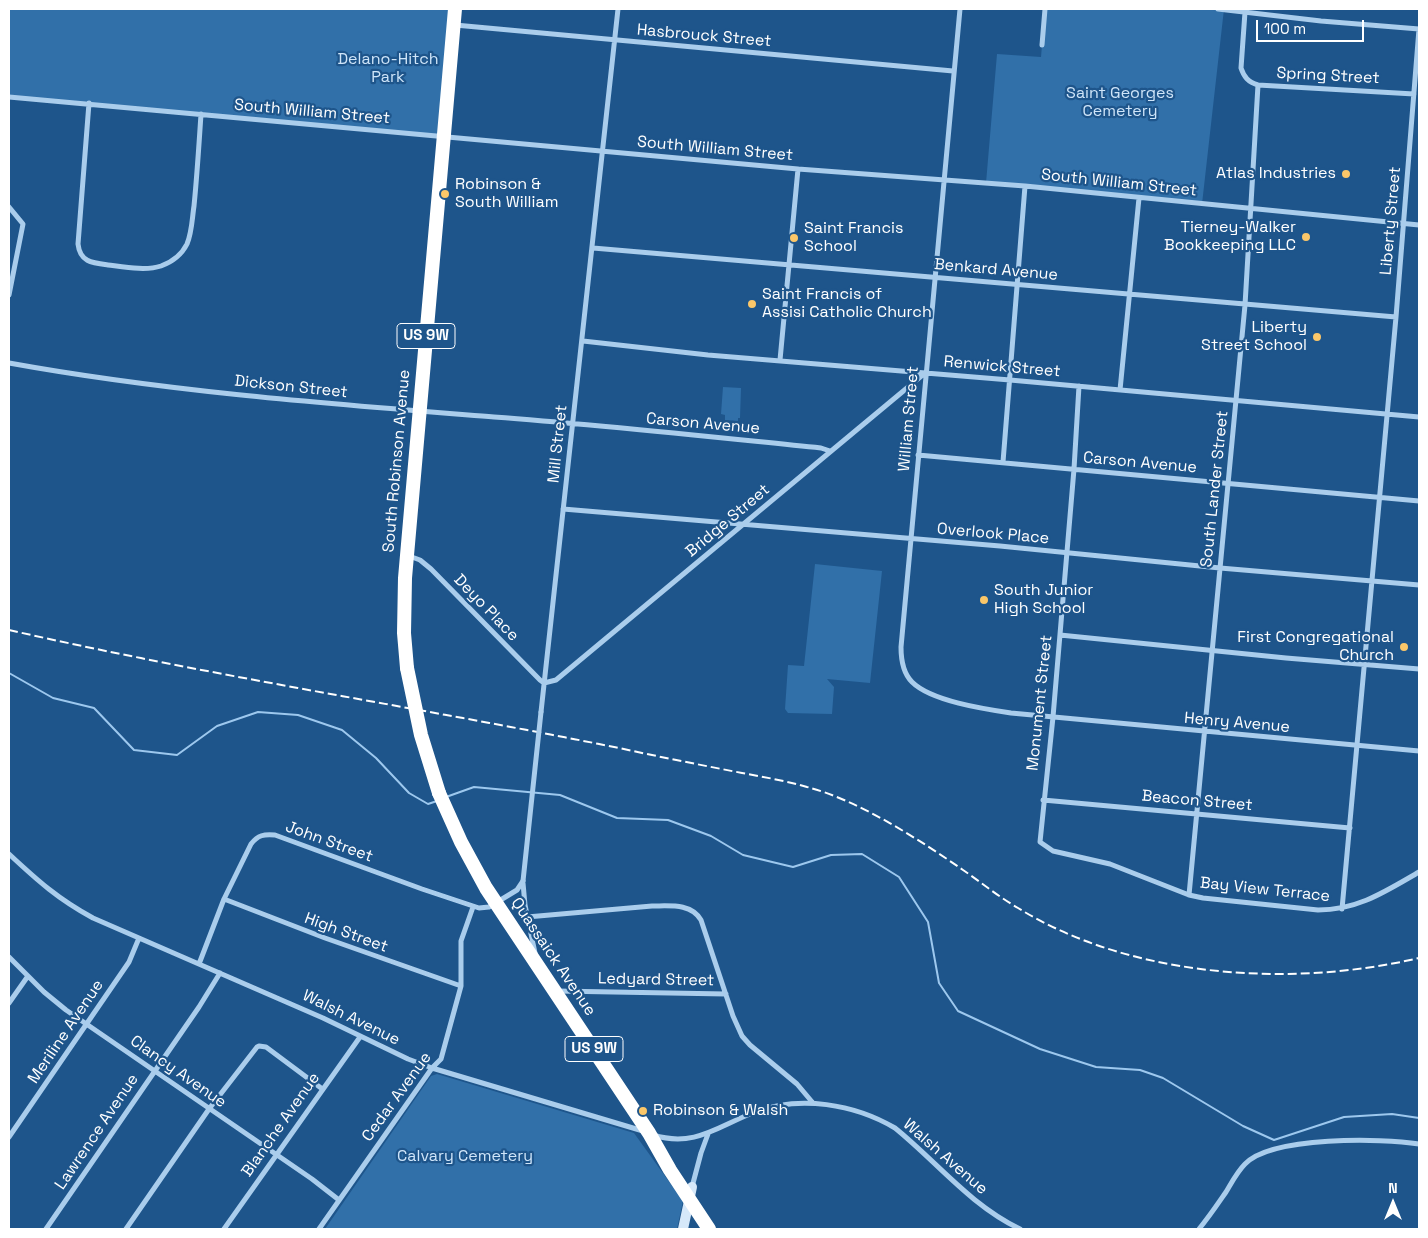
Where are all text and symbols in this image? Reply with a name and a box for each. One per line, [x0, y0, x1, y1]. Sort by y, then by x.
scale bar [1258, 10, 1366, 42]
text: 100 m [1264, 19, 1306, 38]
street label: Hasbrouck Street [636, 21, 772, 51]
park label: Delano-Hitch Park [337, 50, 439, 88]
street label: Spring Street [1276, 64, 1380, 88]
park label: Saint Georges Cemetery [1066, 84, 1174, 122]
street label: South William Street [233, 96, 391, 128]
street label: South William Street [636, 133, 794, 165]
place label: Atlas Industries [1216, 164, 1336, 184]
street label: South William Street [1040, 165, 1198, 201]
street label: Liberty Street [1377, 166, 1405, 276]
marker: Atlas Industries [1340, 168, 1352, 180]
place label: Robinson & South William [455, 175, 558, 213]
marker: Robinson & South William [439, 188, 451, 200]
place label: Tierney-Walker Bookkeeping LLC [1164, 218, 1296, 256]
place label: Saint Francis School [804, 219, 903, 257]
marker: Tierney-Walker Bookkeeping LLC [1300, 231, 1312, 243]
marker: Saint Francis School [788, 232, 800, 244]
street label: Benkard Avenue [933, 255, 1059, 285]
place label: Saint Francis of Assisi Catholic Church [762, 285, 932, 323]
marker: Saint Francis of Assisi Catholic Church [746, 298, 758, 310]
place label: Liberty Street School [1201, 318, 1307, 356]
road number: US 9W [397, 324, 455, 348]
marker: Liberty Street School [1311, 331, 1323, 343]
street label: Renwick Street [943, 352, 1061, 382]
street label: William Street [895, 366, 923, 472]
street label: South Robinson Avenue [379, 369, 415, 553]
street label: Dickson Street [233, 372, 349, 402]
street label: Mill Street [544, 404, 572, 484]
street label: Carson Avenue [645, 409, 761, 439]
street label: South Lander Street [1197, 410, 1233, 568]
street label: Carson Avenue [1082, 448, 1198, 478]
street label: Bridge Street [682, 480, 774, 562]
street label: Overlook Place [936, 520, 1050, 548]
street label: Deyo Place [449, 571, 523, 645]
place label: South Junior High School [994, 581, 1093, 619]
marker: South Junior High School [978, 594, 990, 606]
place label: First Congregational Church [1237, 628, 1394, 666]
street label: Monument Street [1023, 634, 1057, 772]
marker: First Congregational Church [1398, 641, 1410, 653]
street label: Henry Avenue [1183, 709, 1291, 737]
street label: Beacon Street [1141, 787, 1253, 815]
street label: John Street [283, 817, 375, 867]
street label: Bay View Terrace [1199, 874, 1331, 906]
street label: Quassaick Avenue [506, 894, 600, 1020]
street label: High Street [302, 909, 390, 957]
street label: Ledyard Street [598, 969, 714, 991]
street label: Meriline Avenue [24, 976, 108, 1088]
street label: Walsh Avenue [299, 986, 403, 1050]
street label: Clancy Avenue [126, 1032, 230, 1112]
road number: US 9W [565, 1036, 623, 1062]
street label: Cedar Avenue [358, 1049, 436, 1145]
street label: Blanche Avenue [238, 1069, 324, 1181]
street label: Lawrence Avenue [51, 1071, 143, 1193]
place label: Robinson & Walsh [653, 1101, 788, 1121]
marker: Robinson & Walsh [637, 1105, 649, 1117]
street label: Walsh Avenue [899, 1115, 991, 1199]
park label: Calvary Cemetery [397, 1147, 533, 1167]
north arrow [1368, 1178, 1418, 1228]
text: N [1388, 1179, 1398, 1197]

